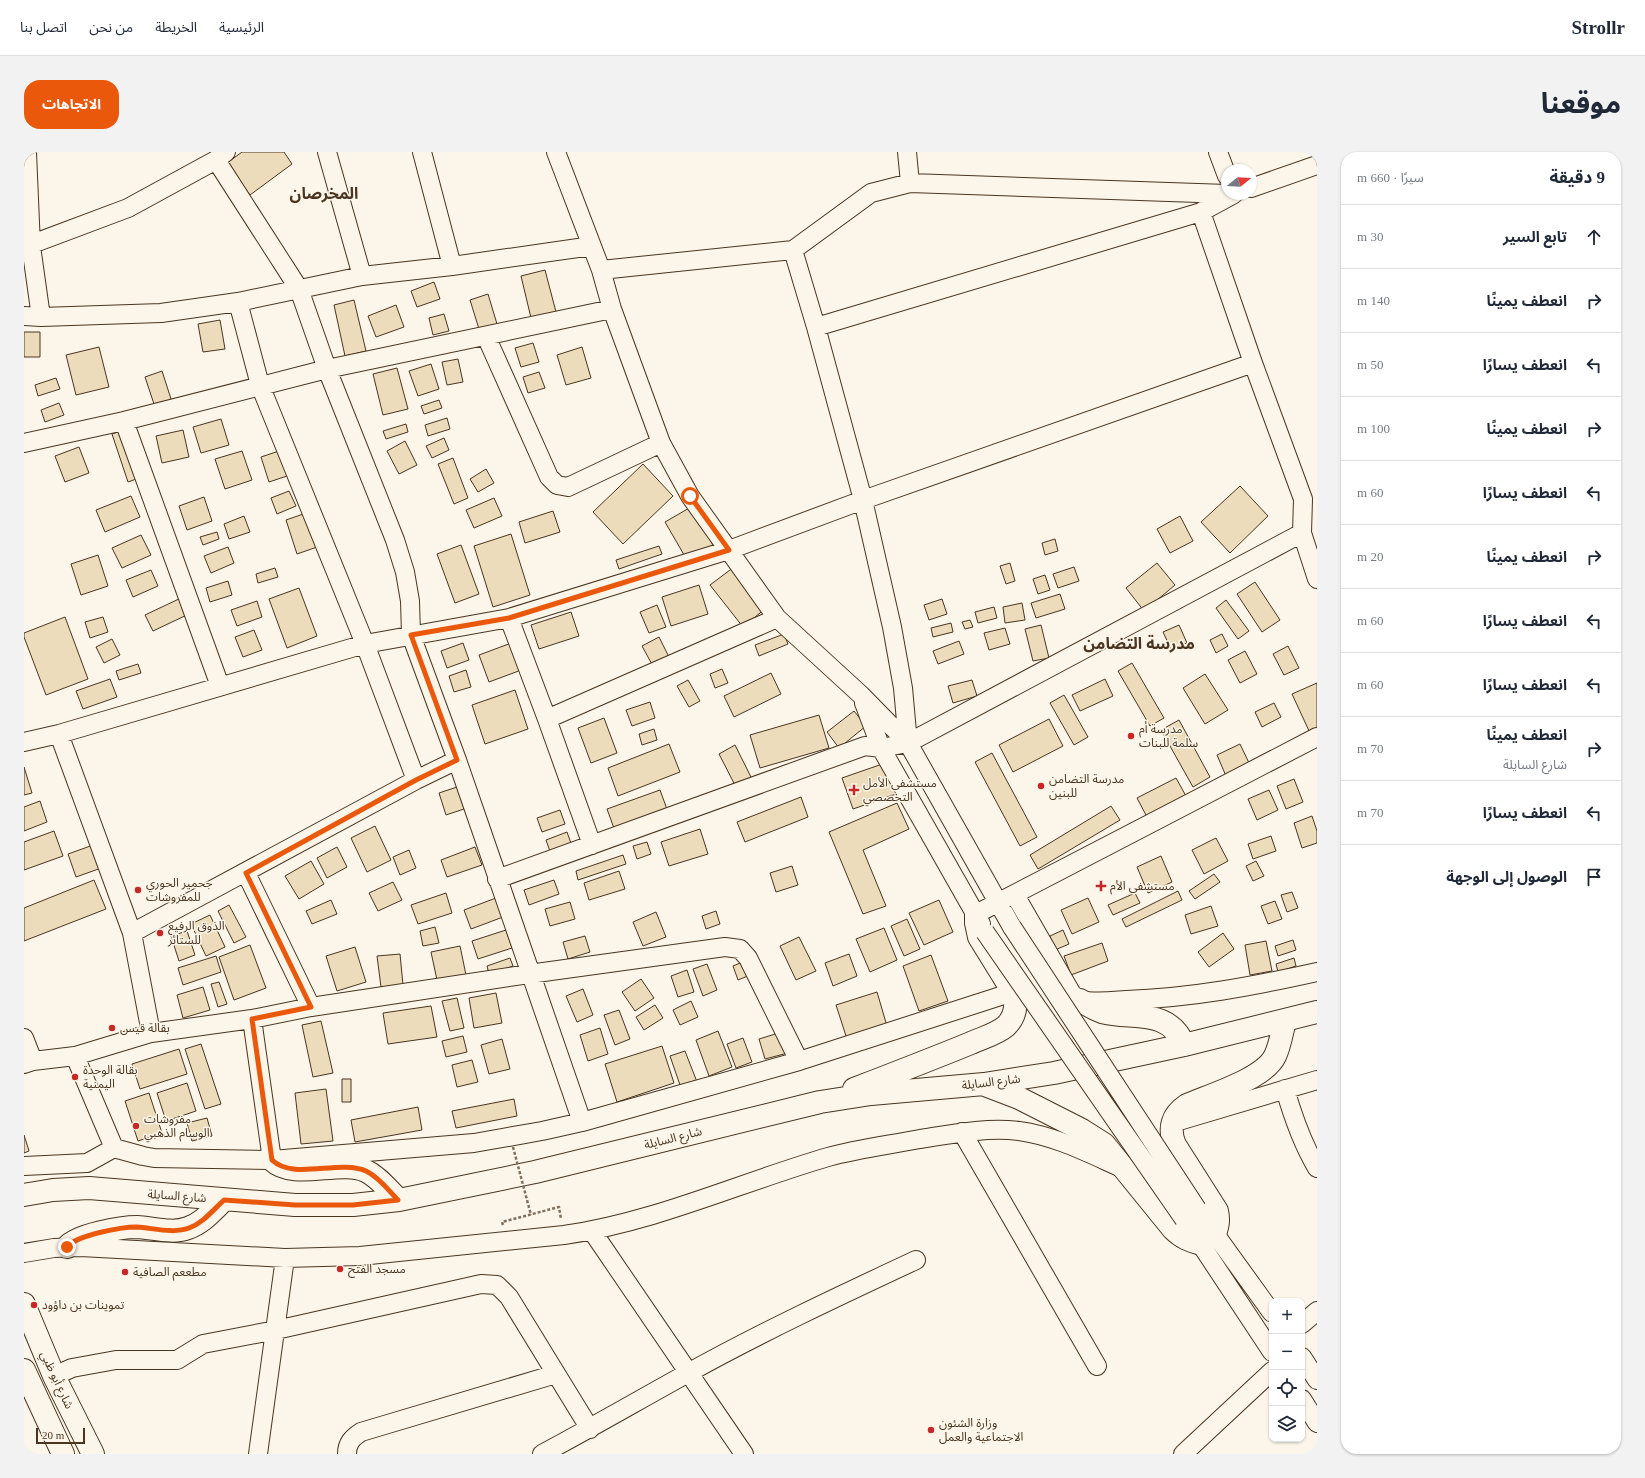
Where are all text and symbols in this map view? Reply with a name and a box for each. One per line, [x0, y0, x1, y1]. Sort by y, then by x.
text: Strollr [1572, 17, 1625, 38]
text: اتصل بنا [20, 20, 67, 35]
text: من نحن [89, 20, 133, 35]
text: الخريطة [155, 20, 197, 35]
text: الرئيسية [219, 20, 264, 35]
button: الاتجاهات [24, 80, 119, 129]
text: موقعنا [1541, 88, 1621, 119]
north arrow [1221, 164, 1257, 200]
text: 9 دقيقة [1549, 168, 1605, 187]
text: سيرًا · 660 m [1357, 170, 1424, 185]
district label: المخرصان [290, 185, 358, 203]
icon: ahead [1583, 226, 1605, 248]
text: 30 m [1357, 229, 1383, 244]
text: تابع السير [1503, 229, 1567, 245]
icon: right [1583, 290, 1605, 312]
text: 140 m [1357, 293, 1390, 308]
text: انعطف يمينًا [1487, 293, 1567, 309]
icon: left [1583, 354, 1605, 376]
text: 50 m [1357, 357, 1383, 372]
text: انعطف يسارًا [1483, 357, 1567, 373]
icon: right [1583, 418, 1605, 440]
text: 100 m [1357, 421, 1390, 436]
text: انعطف يمينًا [1487, 421, 1567, 437]
icon: left [1583, 482, 1605, 504]
text: 60 m [1357, 485, 1383, 500]
text: انعطف يسارًا [1483, 485, 1567, 501]
route start [681, 487, 699, 505]
icon: right [1583, 546, 1605, 568]
text: 20 m [1357, 549, 1383, 564]
text: انعطف يمينًا [1487, 549, 1567, 565]
icon: left [1583, 610, 1605, 632]
text: 60 m [1357, 613, 1383, 628]
text: انعطف يسارًا [1483, 613, 1567, 629]
district label: مدرسة التضامن [1083, 634, 1195, 653]
icon: left [1583, 674, 1605, 696]
text: 60 m [1357, 677, 1383, 692]
text: انعطف يسارًا [1483, 677, 1567, 693]
place label: مدرسة أم سلمة للبنات [1139, 721, 1198, 750]
text: انعطف يمينًا [1487, 727, 1567, 743]
marker: مدرسة أم سلمة للبنات [1126, 731, 1136, 741]
icon: right [1583, 738, 1605, 760]
text: 70 m [1357, 741, 1383, 756]
text: شارع السايلة [1503, 757, 1567, 772]
place label: مدرسة التضامن للبنين [1049, 772, 1124, 800]
place label: مستشفى الأمل التخصصي [863, 776, 937, 807]
marker: مدرسة التضامن للبنين [1036, 781, 1046, 791]
marker: مستشفى الأمل التخصصي [848, 784, 860, 796]
icon: left [1583, 802, 1605, 824]
text: 70 m [1357, 805, 1383, 820]
text: انعطف يسارًا [1483, 805, 1567, 821]
icon: arrive [1583, 866, 1605, 888]
text: الوصول إلى الوجهة [1446, 869, 1567, 885]
place label: جحمير الحوري للمفروشات [146, 876, 213, 904]
place label: مستشفى الأم [1110, 879, 1175, 895]
marker: مستشفى الأم [1095, 880, 1107, 892]
marker: جحمير الحوري للمفروشات [133, 885, 143, 895]
place label: الذوق الرفيع للستائر [167, 919, 225, 947]
marker: الذوق الرفيع للستائر [155, 928, 165, 938]
place label: بقالة قيس [120, 1021, 170, 1035]
marker: بقالة قيس [107, 1023, 117, 1033]
place label: بقالة الوحدة اليمنية [83, 1063, 138, 1091]
street label: شارع السايلة [961, 1071, 1021, 1095]
marker: بقالة الوحدة اليمنية [70, 1072, 80, 1082]
place label: مفروشات الوسام الذهبي [144, 1112, 210, 1143]
marker: مفروشات الوسام الذهبي [131, 1121, 141, 1131]
street label: شارع السايلة [643, 1124, 704, 1154]
street label: شارع السايلة [147, 1187, 207, 1207]
route end [58, 1238, 76, 1256]
place label: مسجد الفتح [348, 1262, 406, 1278]
marker: مسجد الفتح [335, 1264, 345, 1274]
place label: مطععم الصافية [133, 1265, 207, 1281]
marker: مطععم الصافية [120, 1267, 130, 1277]
place label: تموينات بن داؤود [42, 1298, 125, 1312]
map controls [1269, 1298, 1305, 1442]
button: + [1269, 1298, 1305, 1334]
marker: تموينات بن داؤود [29, 1300, 39, 1310]
button: − [1269, 1334, 1305, 1370]
street label: شارع أبو ظبي [35, 1349, 77, 1412]
button: locate [1269, 1370, 1305, 1406]
button: layers [1269, 1406, 1305, 1442]
place label: وزارة الشئون الاجتماعية والعمل [939, 1416, 1024, 1444]
marker: وزارة الشئون الاجتماعية والعمل [926, 1425, 936, 1435]
scale bar [36, 1426, 85, 1445]
text: 20 m [42, 1429, 64, 1441]

